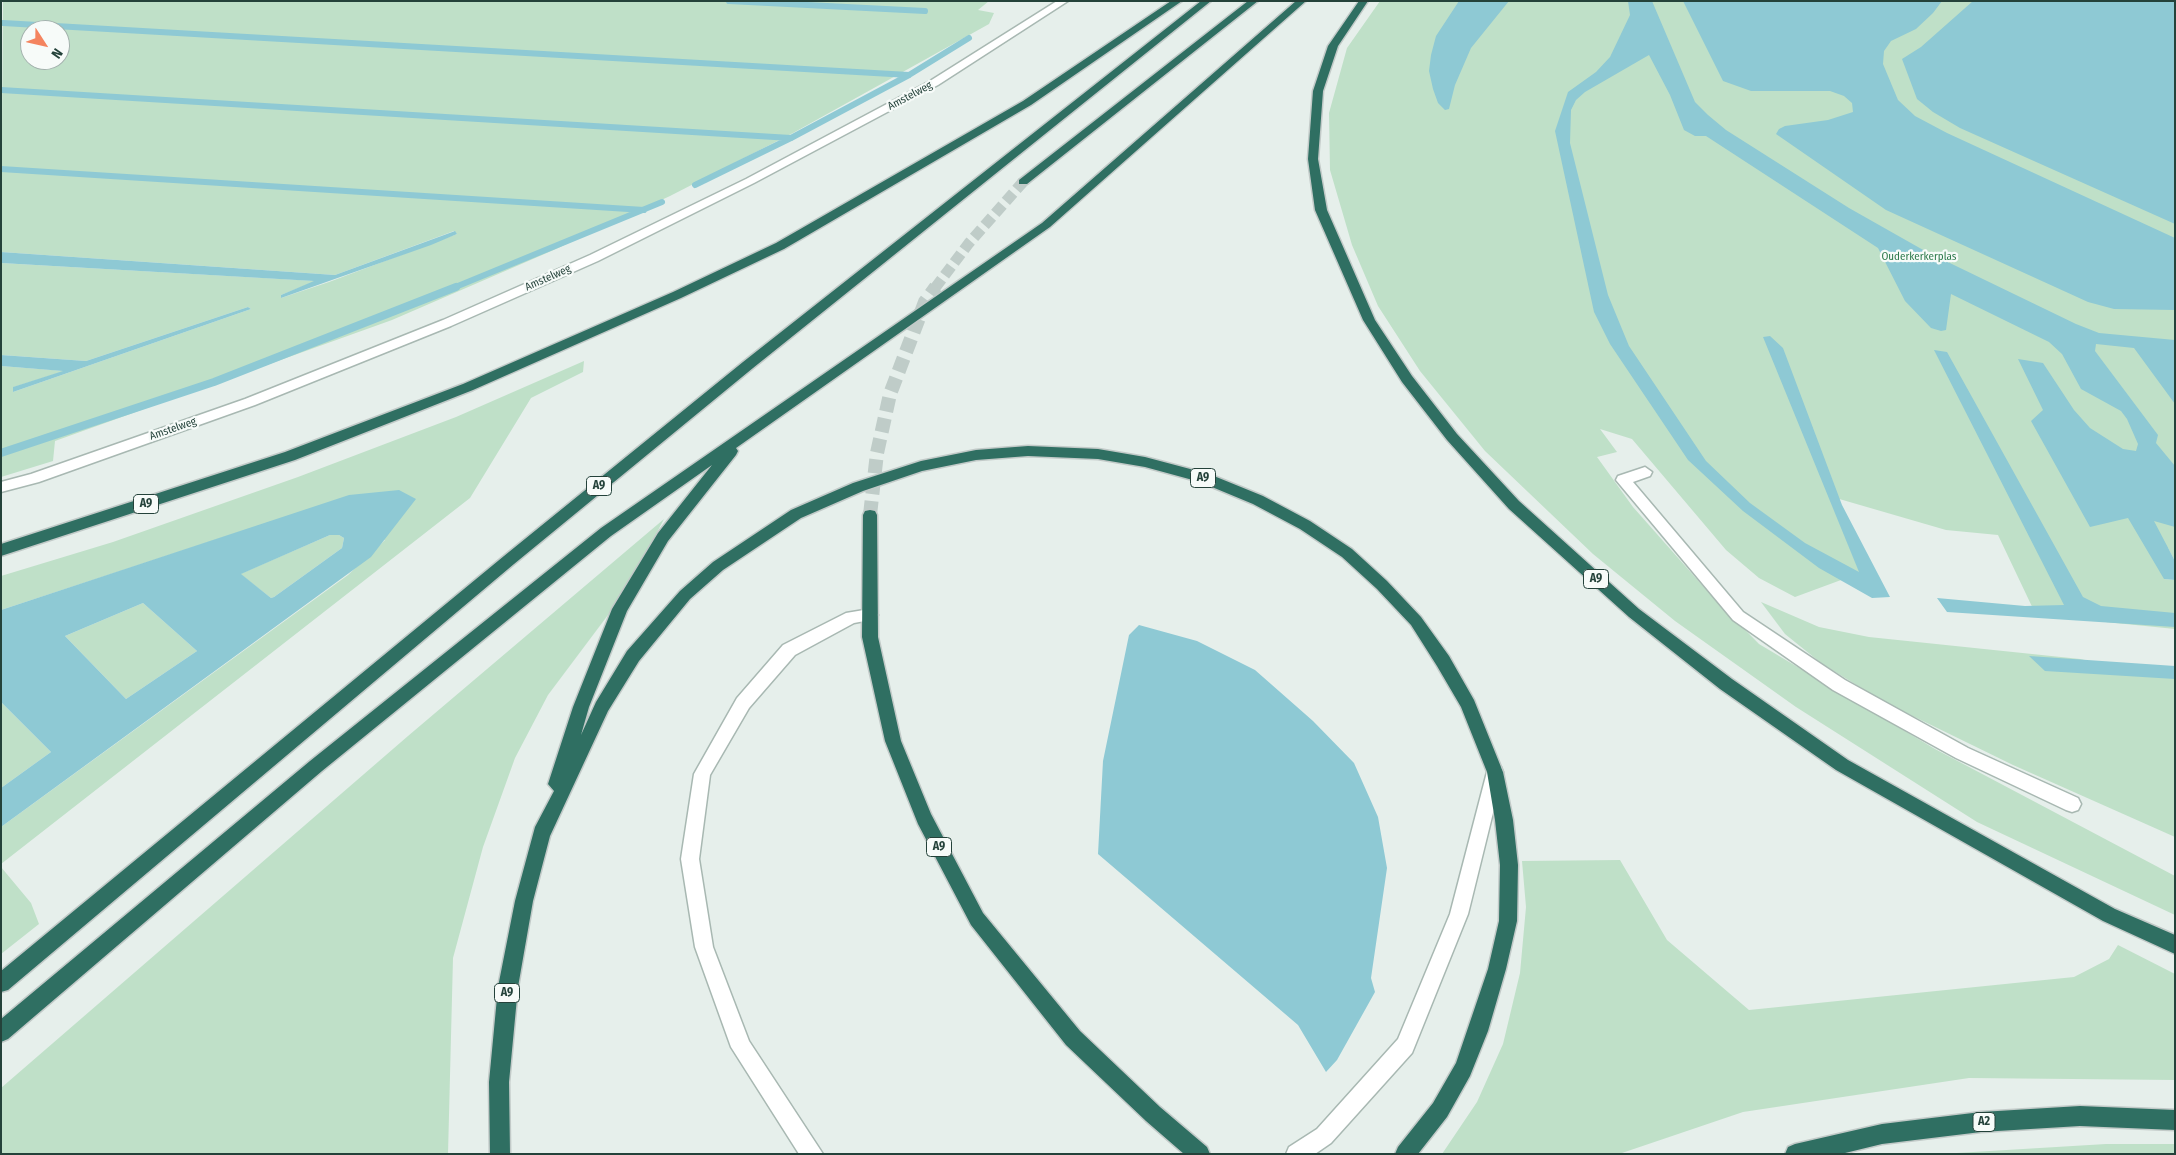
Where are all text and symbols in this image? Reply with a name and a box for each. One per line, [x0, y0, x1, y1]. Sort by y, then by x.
north arrow [20, 20, 70, 70]
text: N [48, 45, 66, 62]
street label: Amstelweg [885, 79, 935, 113]
park label: Ouderkerkerplas [1881, 250, 1957, 264]
street label: Amstelweg [523, 262, 573, 294]
street label: Amstelweg [148, 415, 198, 443]
road number: A9 [1190, 468, 1216, 488]
road number: A9 [586, 476, 612, 496]
road number: A9 [134, 494, 158, 514]
road number: A9 [1584, 570, 1608, 588]
road number: A9 [926, 838, 952, 856]
road number: A9 [494, 984, 520, 1002]
road number: A2 [1973, 1112, 1995, 1132]

